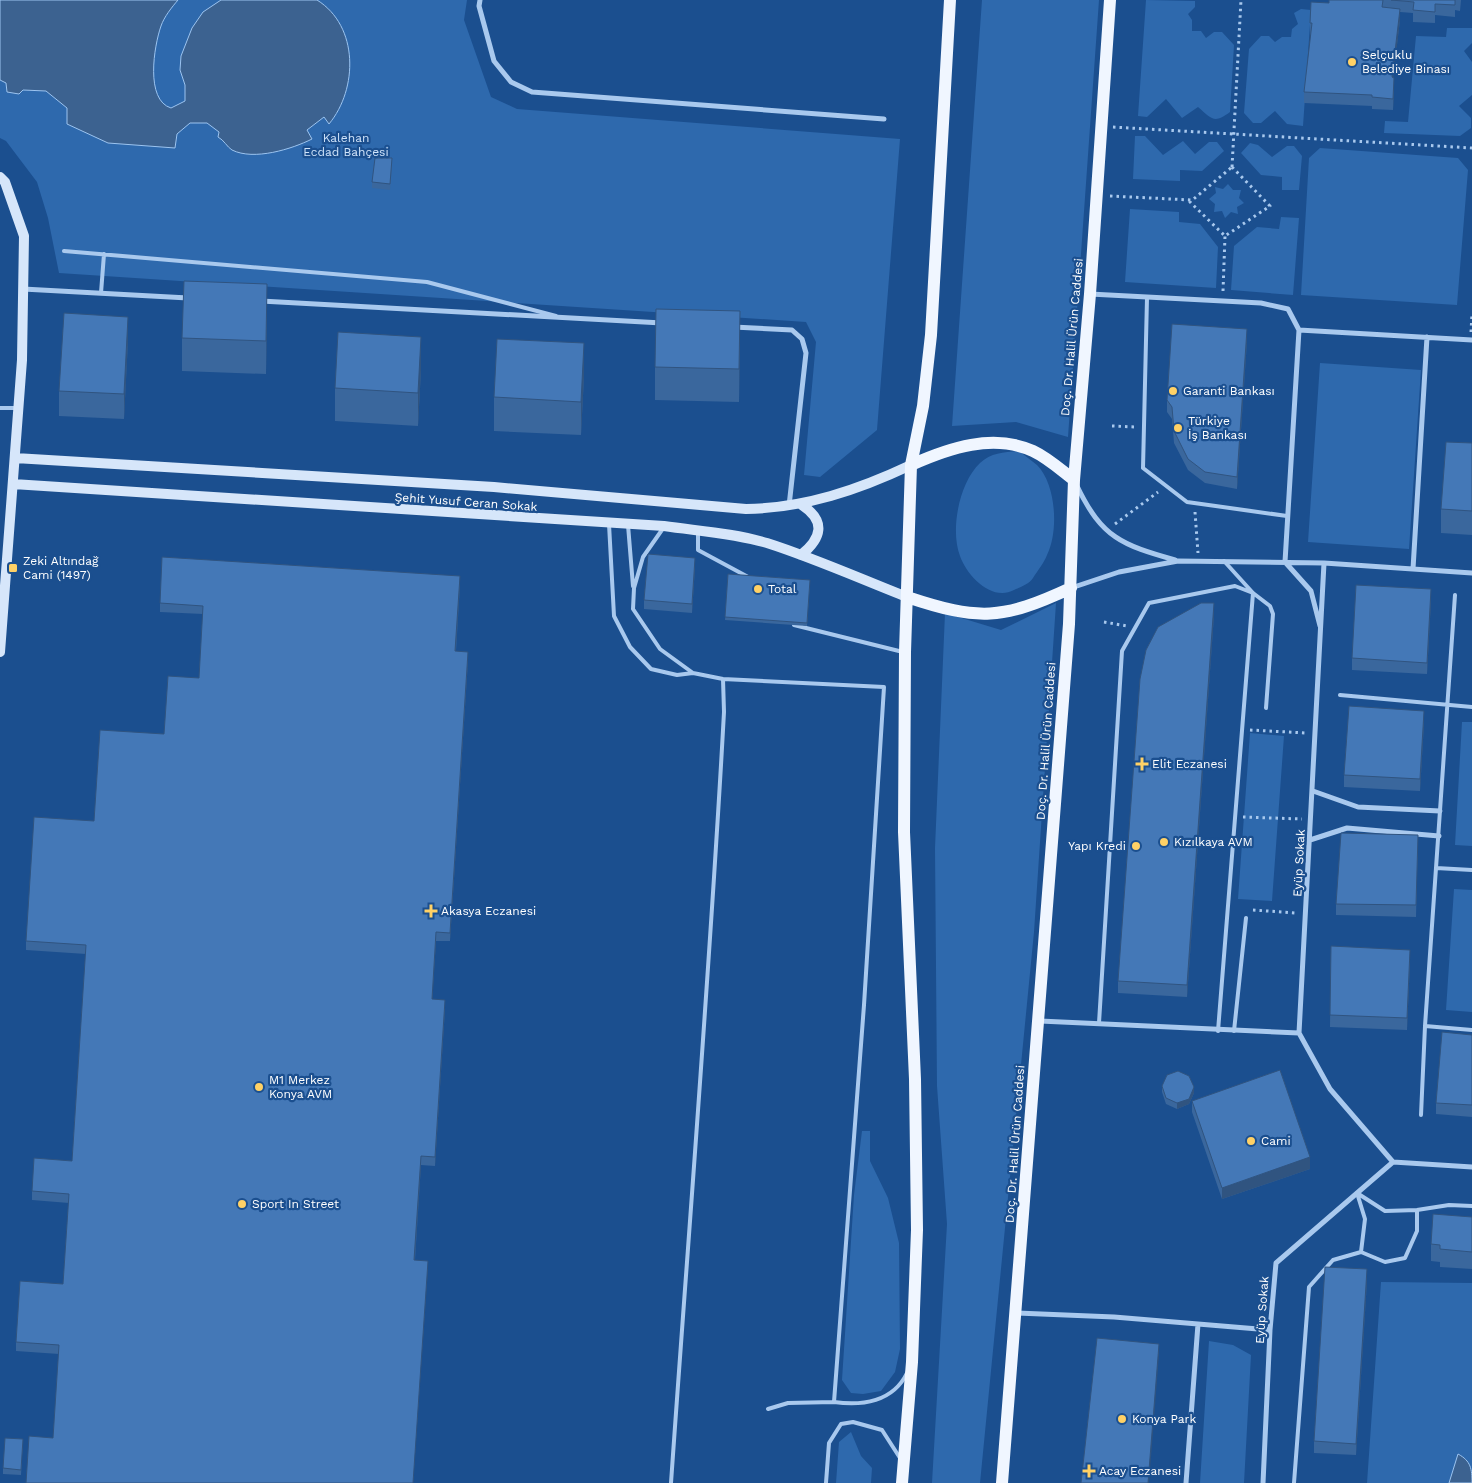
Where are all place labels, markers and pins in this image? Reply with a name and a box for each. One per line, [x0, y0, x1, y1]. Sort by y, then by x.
place label: Selçuklu Belediye Binası [1362, 48, 1450, 76]
marker: Selçuklu Belediye Binası [1346, 56, 1358, 68]
place label: Garanti Bankası [1183, 384, 1275, 398]
marker: Garanti Bankası [1167, 385, 1179, 397]
place label: Türkiye İş Bankası [1188, 414, 1247, 442]
marker: Türkiye İş Bankası [1172, 422, 1184, 434]
place label: Zeki Altındağ Cami (1497) [23, 554, 99, 582]
marker: Zeki Altındağ Cami (1497) [7, 562, 19, 574]
place label: Total [768, 582, 797, 596]
marker: Total [752, 583, 764, 595]
place label: Elit Eczanesi [1152, 757, 1227, 771]
marker: Elit Eczanesi [1136, 758, 1148, 770]
place label: Kızılkaya AVM [1174, 835, 1253, 849]
marker: Kızılkaya AVM [1158, 836, 1170, 848]
place label: Yapı Kredi [1068, 839, 1126, 853]
marker: Yapı Kredi [1130, 840, 1142, 852]
place label: Akasya Eczanesi [441, 904, 536, 918]
marker: Akasya Eczanesi [425, 905, 437, 917]
place label: M1 Merkez Konya AVM [269, 1073, 332, 1101]
marker: M1 Merkez Konya AVM [253, 1081, 265, 1093]
place label: Cami [1261, 1134, 1291, 1148]
marker: Cami [1245, 1135, 1257, 1147]
place label: Sport In Street [252, 1197, 339, 1211]
marker: Sport In Street [236, 1198, 248, 1210]
place label: Konya Park [1132, 1412, 1196, 1426]
marker: Konya Park [1116, 1413, 1128, 1425]
place label: Acay Eczanesi [1099, 1464, 1181, 1478]
marker: Acay Eczanesi [1083, 1465, 1095, 1477]

